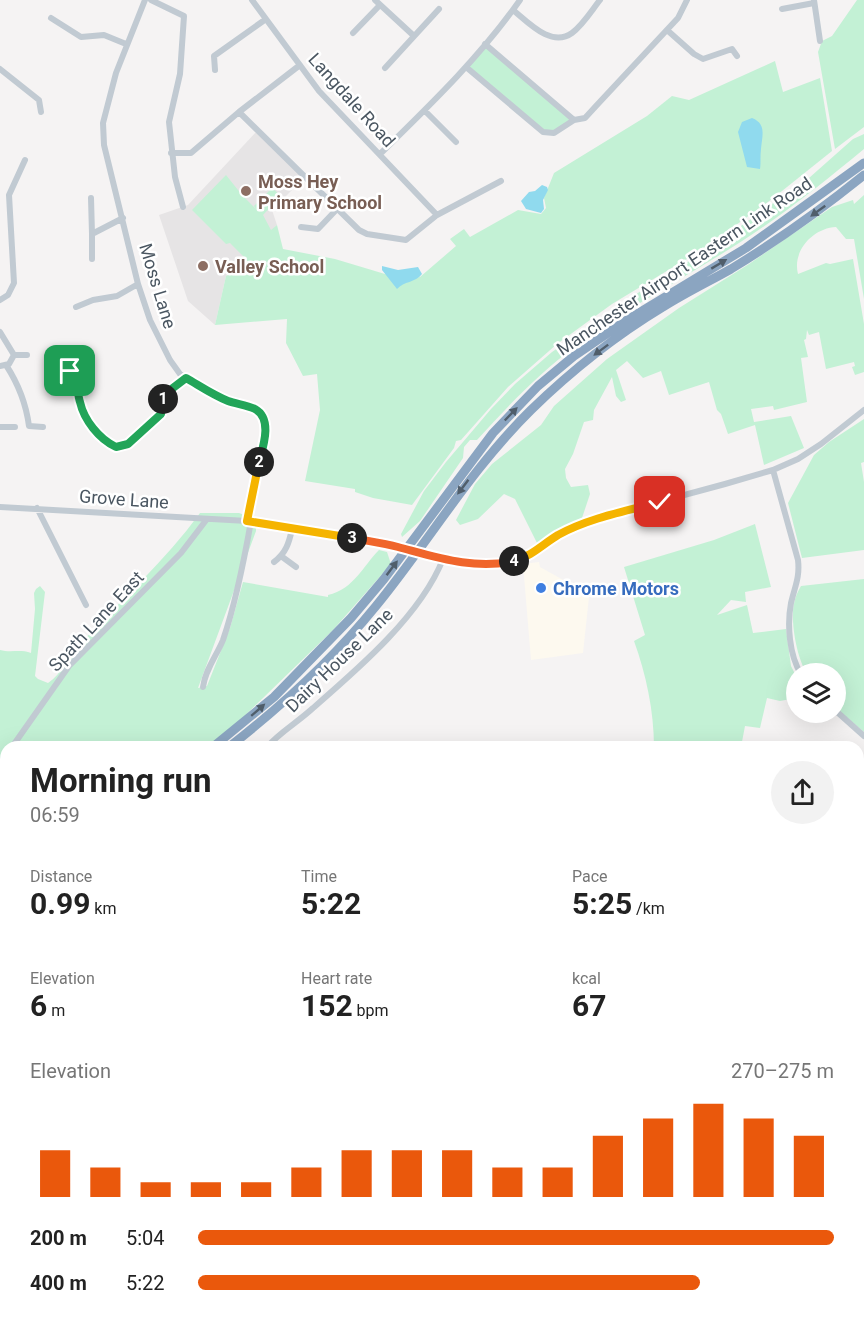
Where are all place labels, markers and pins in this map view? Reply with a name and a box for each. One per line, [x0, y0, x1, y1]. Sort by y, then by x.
place label: Moss Hey Primary School [258, 171, 382, 213]
marker: Moss Hey Primary School [239, 184, 253, 198]
place label: Valley School [215, 256, 324, 277]
marker: Valley School [196, 259, 210, 273]
pin [44, 345, 95, 396]
pin: 1 [148, 384, 178, 414]
pin: 2 [244, 447, 274, 477]
pin [634, 476, 685, 527]
pin: 3 [337, 523, 367, 553]
pin: 4 [499, 546, 529, 576]
place label: Chrome Motors [553, 578, 679, 599]
marker: Chrome Motors [534, 581, 548, 595]

